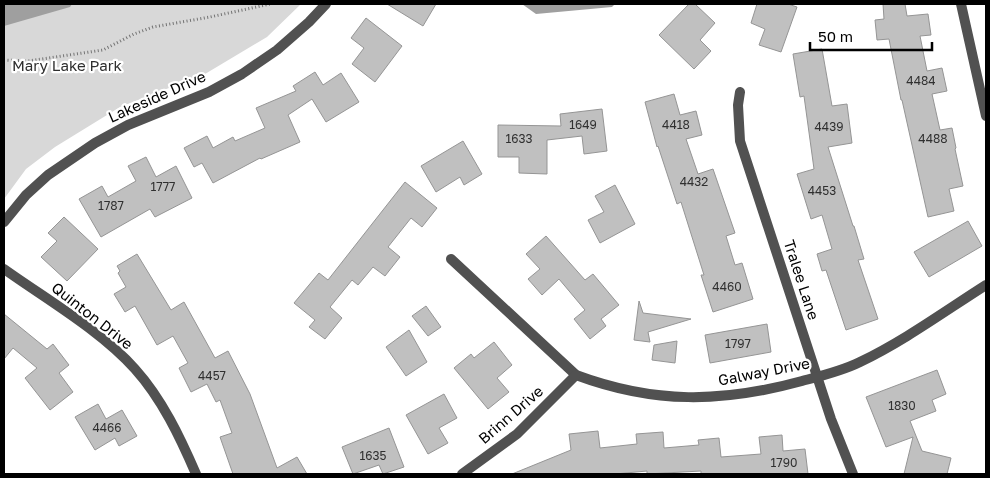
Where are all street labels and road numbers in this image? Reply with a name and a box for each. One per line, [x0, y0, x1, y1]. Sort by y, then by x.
street label: Lakeside Drive [105, 66, 208, 126]
street label: Tralee Lane [781, 237, 823, 322]
street label: Quinton Drive [48, 278, 137, 353]
street label: Galway Drive [716, 353, 811, 389]
street label: Brinn Drive [475, 381, 546, 447]

